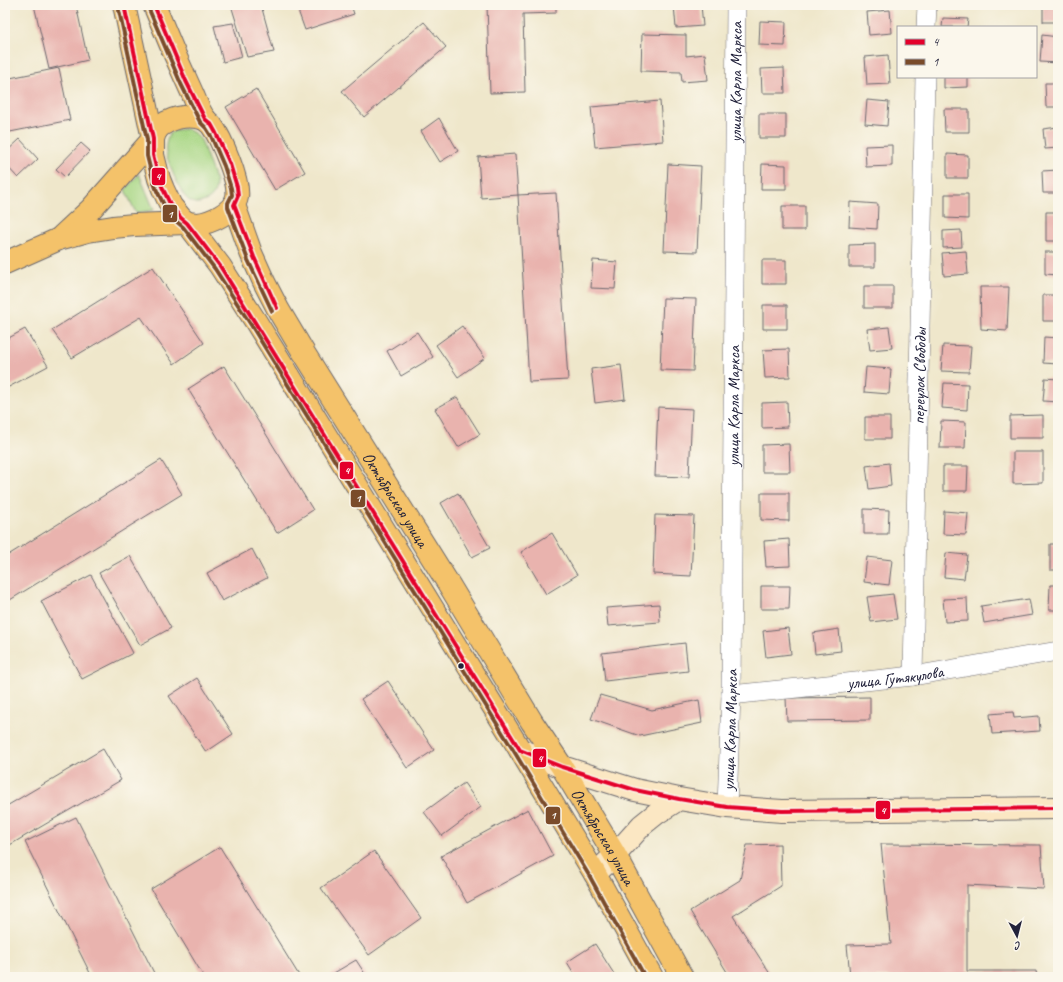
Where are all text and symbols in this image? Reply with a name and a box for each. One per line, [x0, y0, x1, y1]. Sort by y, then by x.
street label: улица Карла Маркса [724, 20, 746, 144]
legend [897, 26, 1037, 78]
text: 4 [933, 34, 940, 50]
text: 1 [933, 54, 939, 70]
line badge: 4 [151, 167, 166, 186]
text: 4 [156, 169, 163, 183]
line badge: 1 [162, 204, 178, 223]
text: 1 [168, 207, 174, 221]
street label: переулок Свободы [908, 326, 931, 424]
street label: улица Карла Маркса [722, 344, 744, 468]
street label: Октябрьская улица [358, 448, 435, 553]
line badge: 4 [339, 461, 354, 480]
text: 4 [345, 463, 352, 477]
line badge: 1 [350, 489, 366, 508]
text: 1 [356, 491, 362, 505]
street label: улица Гутякулова [845, 660, 946, 693]
unlabelled marker [456, 661, 466, 671]
street label: улица Карла Маркса [717, 668, 742, 792]
line badge: 4 [532, 748, 547, 768]
text: 4 [538, 751, 545, 765]
street label: Октябрьская улица [567, 784, 641, 890]
line badge: 4 [875, 800, 891, 820]
text: 4 [881, 803, 888, 817]
line badge: 1 [545, 806, 561, 825]
text: 1 [551, 808, 557, 822]
north arrow [997, 916, 1037, 956]
text: С [1013, 939, 1022, 953]

